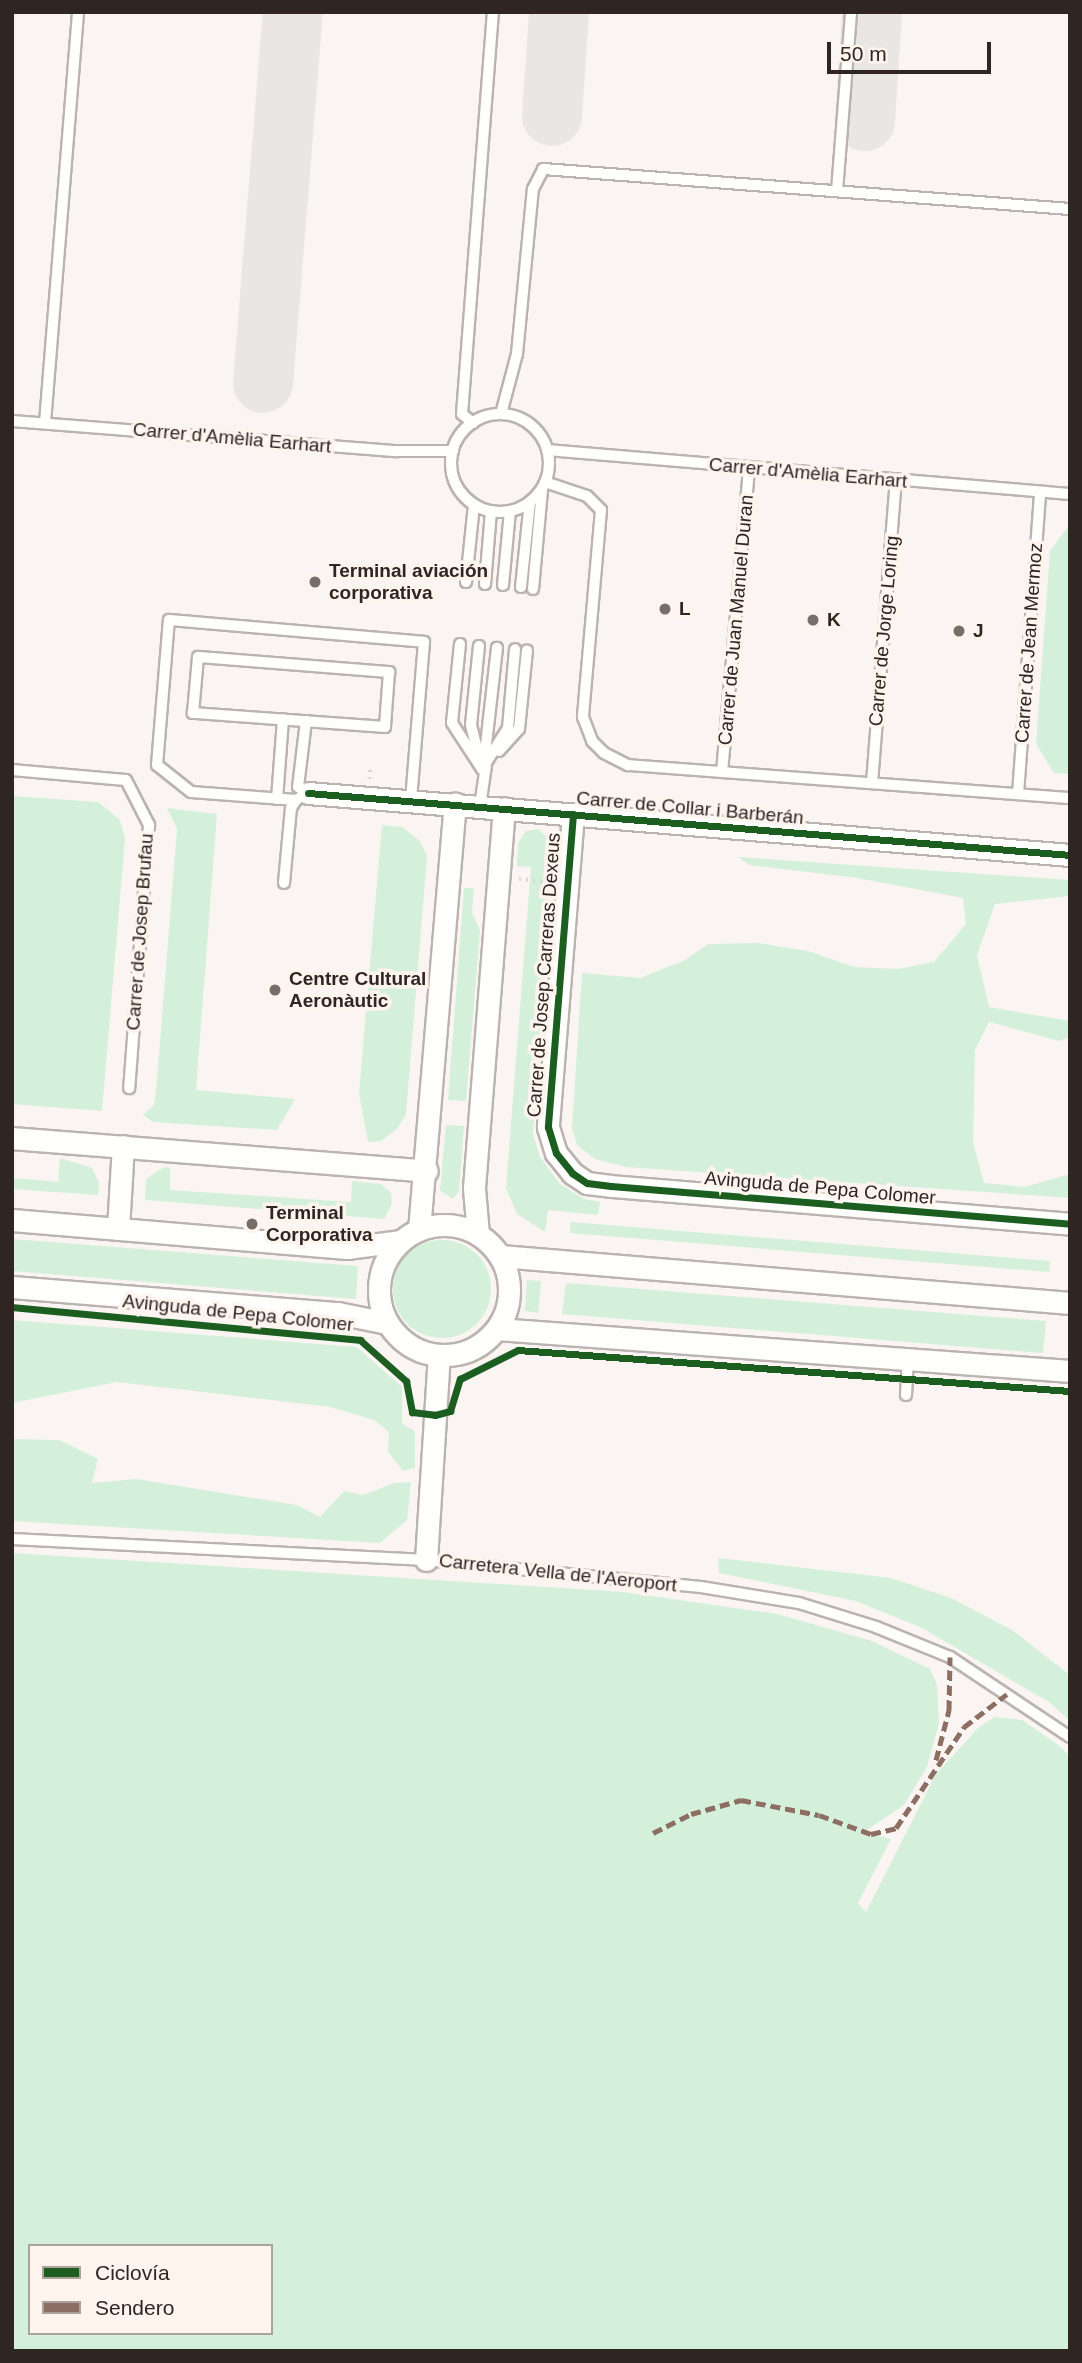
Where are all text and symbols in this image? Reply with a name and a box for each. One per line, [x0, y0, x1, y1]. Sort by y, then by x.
scale bar [830, 28, 995, 72]
text: 50 m [840, 42, 887, 65]
street label: Carrer d'Amèlia Earhart [132, 418, 332, 458]
street label: Carrer d'Amèlia Earhart [708, 453, 908, 493]
street label: Carrer de Juan Manuel Duran [714, 494, 758, 746]
street label: Carrer de Jorge Loring [864, 535, 904, 727]
street label: Carrer de Jean Mermoz [1011, 542, 1047, 744]
place label: Terminal aviación corporativa [329, 560, 488, 604]
marker: Terminal aviación corporativa [307, 574, 323, 590]
place label: L [679, 598, 691, 620]
marker: L [657, 601, 673, 617]
place label: K [827, 609, 841, 631]
marker: K [805, 612, 821, 628]
place label: J [973, 620, 984, 642]
marker: J [951, 623, 967, 639]
street label: Carrer de Collar i Barberán [575, 787, 805, 829]
street label: Carrer de Josep Carreras Dexeus [523, 832, 565, 1118]
street label: Carrer de Josep Brufau [122, 833, 158, 1031]
place label: Centre Cultural Aeronàutic [289, 968, 426, 1012]
marker: Centre Cultural Aeronàutic [267, 982, 283, 998]
street label: Avinguda de Pepa Colomer [703, 1167, 937, 1209]
place label: Terminal Corporativa [266, 1202, 373, 1246]
marker: Terminal Corporativa [244, 1216, 260, 1232]
street label: Avinguda de Pepa Colomer [121, 1290, 355, 1336]
street label: Carretera Vella de l'Aeroport [438, 1549, 678, 1597]
legend [28, 2244, 273, 2335]
text: Ciclovía [95, 2261, 170, 2284]
text: Sendero [95, 2296, 174, 2319]

